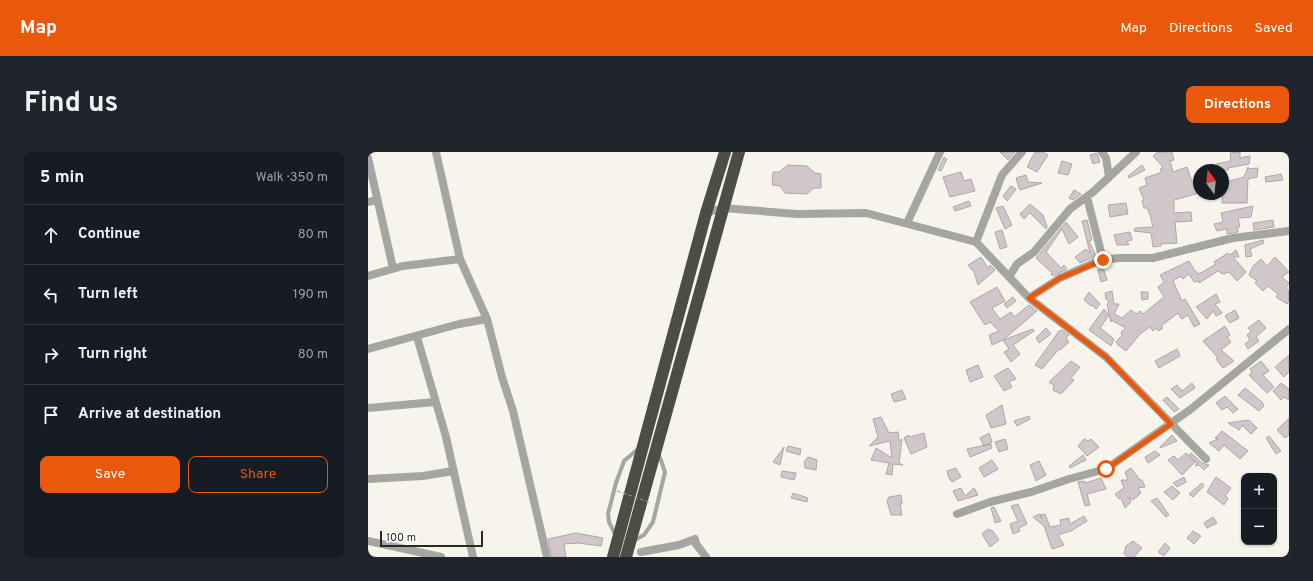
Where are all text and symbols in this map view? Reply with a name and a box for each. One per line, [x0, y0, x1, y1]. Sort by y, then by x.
text: Map [20, 16, 57, 40]
text: Map [1121, 20, 1147, 37]
text: Directions [1169, 20, 1233, 37]
text: Saved [1255, 20, 1293, 37]
text: Find us [24, 86, 118, 122]
button: Directions [1186, 86, 1289, 123]
north arrow [1193, 164, 1229, 200]
text: 5 min [40, 167, 84, 189]
text: Walk · 350 m [256, 170, 328, 186]
icon: ahead [40, 224, 62, 246]
text: Continue [78, 225, 140, 244]
text: 80 m [298, 227, 328, 243]
route end [1094, 251, 1112, 269]
icon: left [40, 284, 62, 306]
text: Turn left [78, 285, 138, 304]
text: 190 m [293, 287, 328, 303]
icon: right [40, 344, 62, 366]
text: Turn right [78, 345, 147, 364]
text: 80 m [298, 347, 328, 363]
icon: arrive [40, 404, 62, 426]
text: Arrive at destination [78, 405, 221, 424]
button: Save [40, 456, 180, 493]
button: Share [188, 456, 328, 493]
route start [1097, 460, 1115, 478]
map controls [1241, 473, 1277, 545]
button: + [1241, 473, 1277, 509]
button: − [1241, 509, 1277, 545]
scale bar [380, 529, 483, 548]
text: 100 m [386, 531, 416, 545]

